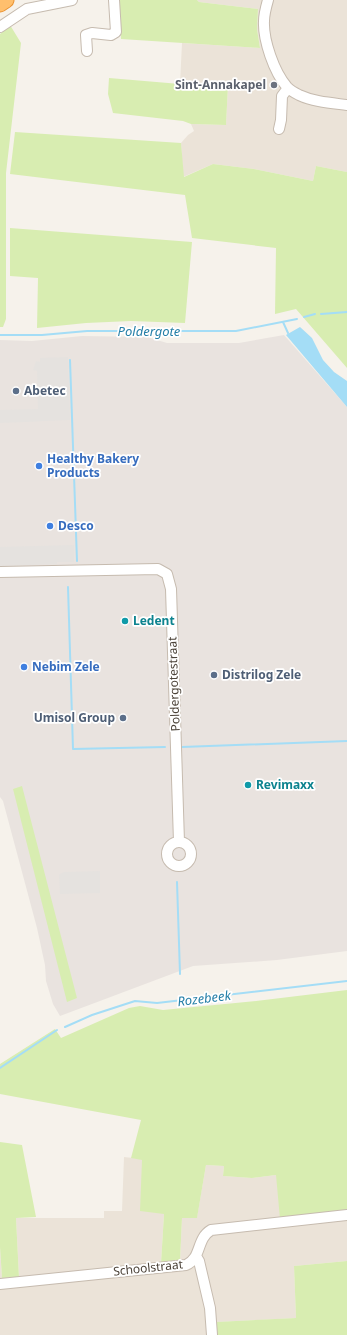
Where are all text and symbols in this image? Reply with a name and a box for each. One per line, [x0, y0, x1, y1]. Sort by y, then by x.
place label: Sint-Annakapel [175, 76, 266, 93]
marker: Sint-Annakapel [269, 80, 279, 90]
water label: Poldergote [118, 322, 181, 340]
place label: Abetec [24, 382, 66, 399]
marker: Abetec [11, 386, 21, 396]
place label: Healthy Bakery Products [47, 450, 139, 481]
marker: Healthy Bakery Products [34, 461, 44, 471]
place label: Desco [58, 517, 94, 534]
marker: Desco [45, 521, 55, 531]
place label: Ledent [133, 612, 175, 629]
marker: Ledent [120, 616, 130, 626]
street label: Poldergotestraat [163, 636, 184, 732]
place label: Nebim Zele [32, 658, 100, 675]
marker: Nebim Zele [19, 662, 29, 672]
place label: Distrilog Zele [222, 666, 301, 683]
marker: Distrilog Zele [209, 670, 219, 680]
place label: Umisol Group [34, 709, 115, 726]
marker: Umisol Group [118, 713, 128, 723]
place label: Revimaxx [256, 776, 314, 793]
marker: Revimaxx [243, 780, 253, 790]
water label: Rozebeek [176, 986, 232, 1010]
street label: Schoolstraat [112, 1255, 184, 1280]

